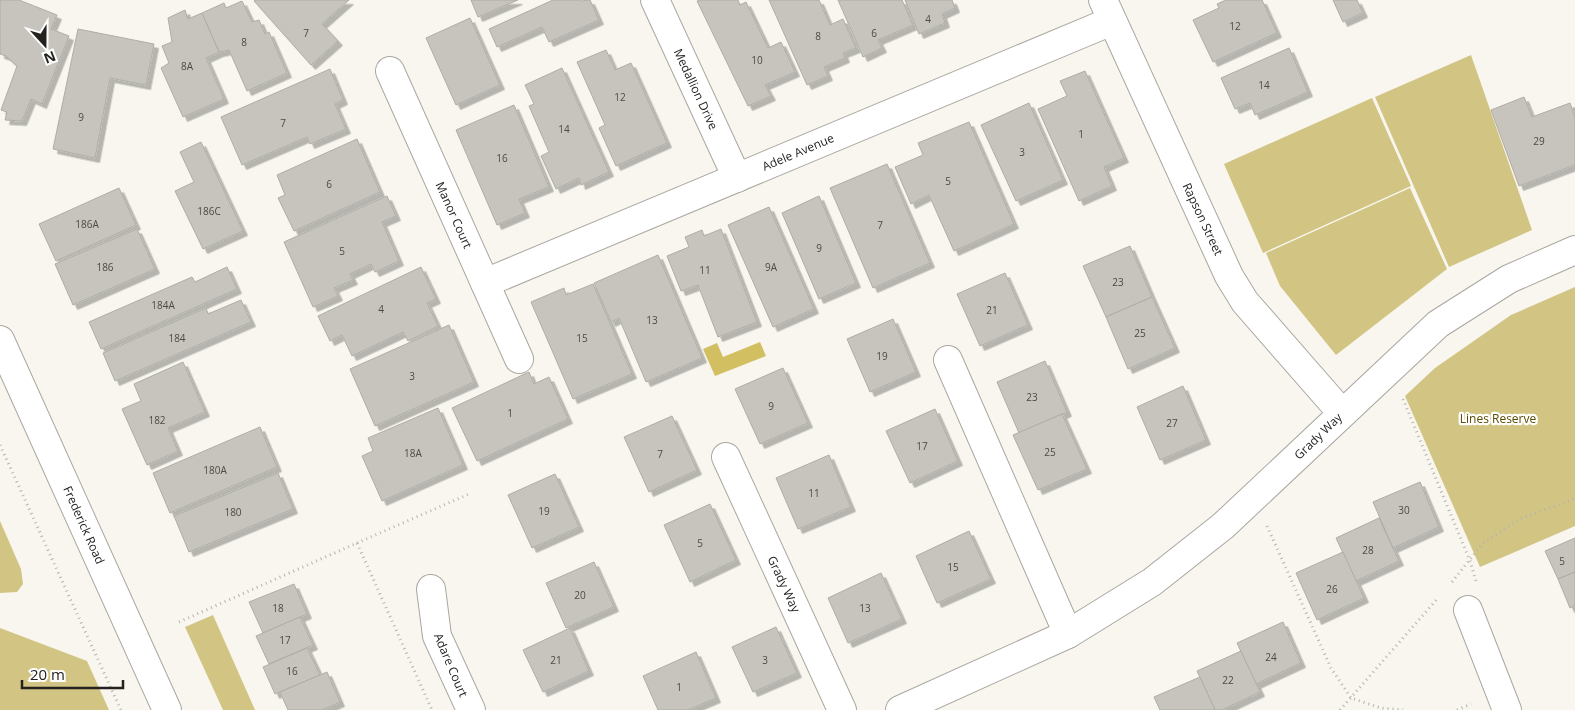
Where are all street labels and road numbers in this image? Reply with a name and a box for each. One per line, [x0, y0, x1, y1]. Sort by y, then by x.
street label: Medallion Drive [670, 46, 722, 133]
street label: Adele Avenue [760, 129, 837, 175]
street label: Manor Court [432, 179, 476, 251]
street label: Rapson Street [1179, 180, 1227, 258]
street label: Grady Way [1290, 408, 1346, 463]
street label: Frederick Road [59, 483, 109, 567]
street label: Grady Way [764, 553, 805, 616]
street label: Adare Court [430, 631, 472, 699]

